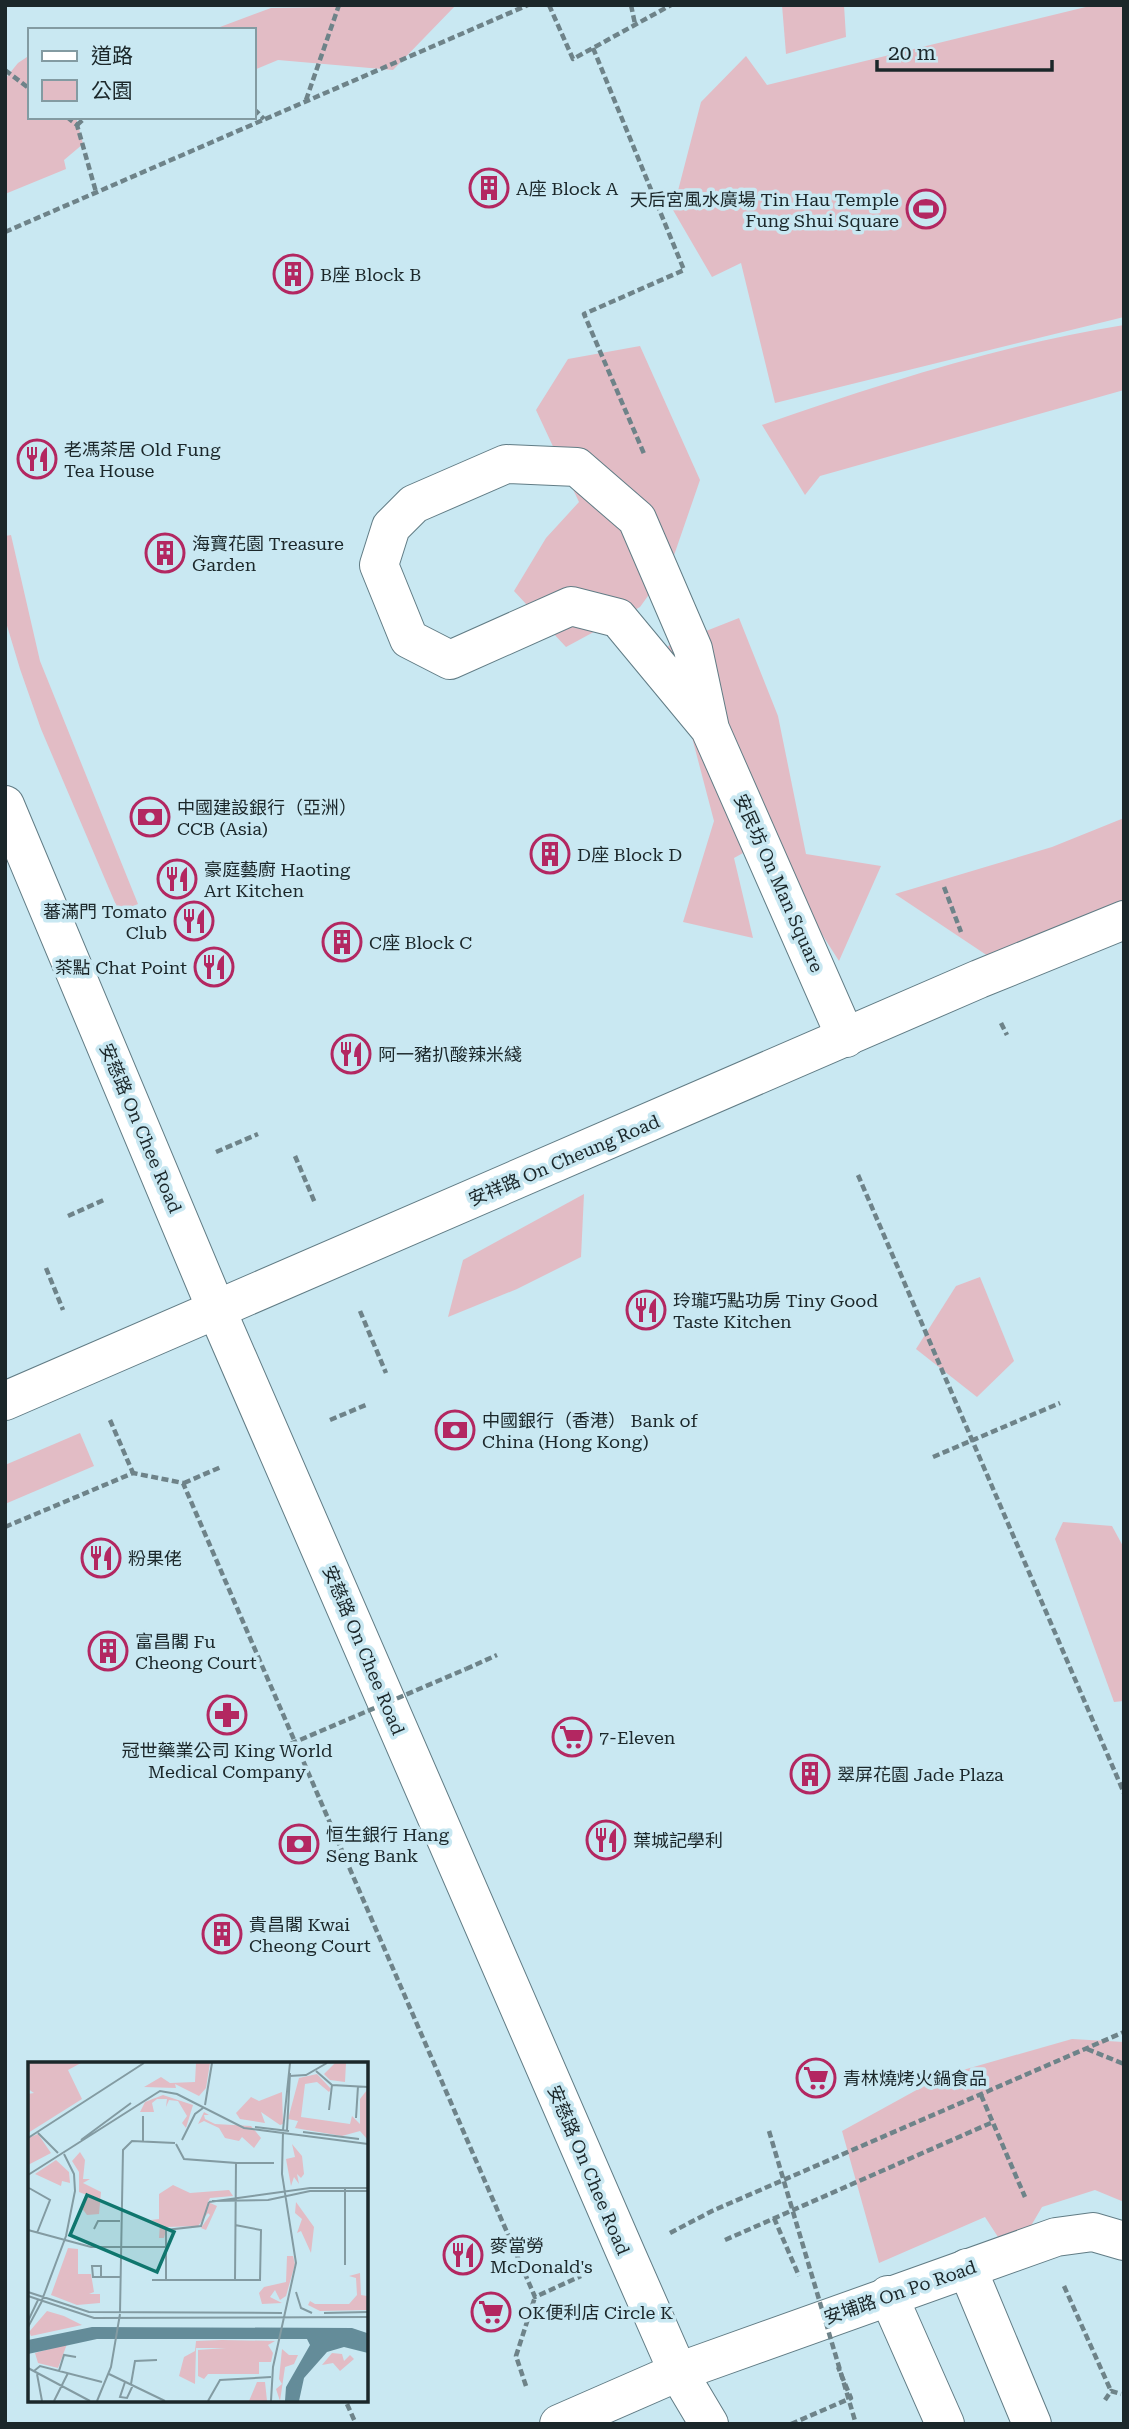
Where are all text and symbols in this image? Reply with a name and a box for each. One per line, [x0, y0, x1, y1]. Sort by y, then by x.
legend [28, 28, 256, 119]
scale bar [877, 28, 1052, 72]
text: 20 m [888, 41, 936, 65]
text: 道路 [91, 44, 133, 68]
text: 公園 [91, 79, 133, 103]
building icon: A座 Block A [468, 167, 510, 209]
place label: A座 Block A [516, 178, 619, 199]
sports icon: 天后宮風水廣場 Tin Hau Temple Fung Shui Square [905, 188, 947, 230]
place label: 天后宮風水廣場 Tin Hau Temple Fung Shui Square [630, 189, 899, 231]
building icon: B座 Block B [272, 253, 314, 295]
place label: B座 Block B [320, 264, 421, 285]
restaurant icon: 老馮茶居 Old Fung Tea House [16, 438, 58, 480]
place label: 老馮茶居 Old Fung Tea House [64, 439, 221, 481]
building icon: 海寶花園 Treasure Garden [144, 532, 186, 574]
place label: 海寶花園 Treasure Garden [192, 533, 344, 575]
street label: 安民坊 On Man Square [730, 791, 828, 975]
bank icon: 中國建設銀行（亞洲） CCB (Asia) [129, 796, 171, 838]
place label: 中國建設銀行（亞洲） CCB (Asia) [177, 797, 357, 839]
building icon: D座 Block D [529, 833, 571, 875]
place label: D座 Block D [577, 844, 682, 865]
restaurant icon: 豪庭藝廚 Haoting Art Kitchen [156, 858, 198, 900]
place label: 豪庭藝廚 Haoting Art Kitchen [204, 859, 351, 901]
restaurant icon: 蕃滿門 Tomato Club [173, 900, 215, 942]
place label: 蕃滿門 Tomato Club [43, 901, 167, 943]
building icon: C座 Block C [321, 921, 363, 963]
place label: C座 Block C [369, 932, 472, 953]
restaurant icon: 茶點 Chat Point [193, 946, 235, 988]
place label: 茶點 Chat Point [55, 957, 187, 978]
restaurant icon: 阿一豬扒酸辣米綫 [330, 1033, 372, 1075]
street label: 安慈路 On Chee Road [96, 1040, 186, 1216]
place label: 阿一豬扒酸辣米綫 [378, 1044, 522, 1065]
street label: 安祥路 On Cheung Road [465, 1110, 663, 1210]
restaurant icon: 玲瓏巧點功房 Tiny Good Taste Kitchen [625, 1289, 667, 1331]
place label: 玲瓏巧點功房 Tiny Good Taste Kitchen [673, 1290, 878, 1332]
bank icon: 中國銀行（香港） Bank of China (Hong Kong) [434, 1409, 476, 1451]
place label: 中國銀行（香港） Bank of China (Hong Kong) [482, 1410, 698, 1452]
restaurant icon: 粉果佬 [80, 1537, 122, 1579]
place label: 粉果佬 [128, 1548, 182, 1569]
street label: 安慈路 On Chee Road [319, 1562, 409, 1738]
building icon: 富昌閣 Fu Cheong Court [87, 1630, 129, 1672]
place label: 富昌閣 Fu Cheong Court [135, 1631, 257, 1673]
pharmacy icon: 冠世藥業公司 King World Medical Company [206, 1694, 248, 1736]
supermarket icon: 7-Eleven [551, 1716, 593, 1758]
place label: 7-Eleven [599, 1727, 676, 1748]
place label: 冠世藥業公司 King World Medical Company [122, 1740, 333, 1782]
building icon: 翠屏花園 Jade Plaza [789, 1753, 831, 1795]
place label: 翠屏花園 Jade Plaza [837, 1764, 1004, 1785]
restaurant icon: 葉城記學利 [585, 1819, 627, 1861]
bank icon: 恒生銀行 Hang Seng Bank [278, 1823, 320, 1865]
place label: 恒生銀行 Hang Seng Bank [326, 1824, 450, 1866]
place label: 葉城記學利 [633, 1830, 723, 1851]
building icon: 貴昌閣 Kwai Cheong Court [201, 1913, 243, 1955]
place label: 貴昌閣 Kwai Cheong Court [249, 1914, 371, 1956]
supermarket icon: 青林燒烤火鍋食品 [795, 2057, 837, 2099]
inset map [28, 2062, 368, 2401]
place label: 青林燒烤火鍋食品 [843, 2068, 987, 2089]
street label: 安慈路 On Chee Road [544, 2082, 634, 2258]
restaurant icon: 麥當勞 McDonald's [442, 2234, 484, 2276]
place label: 麥當勞 McDonald's [490, 2235, 593, 2277]
street label: 安埔路 On Po Road [821, 2256, 980, 2328]
supermarket icon: OK便利店 Circle K [470, 2291, 512, 2333]
place label: OK便利店 Circle K [518, 2302, 673, 2323]

